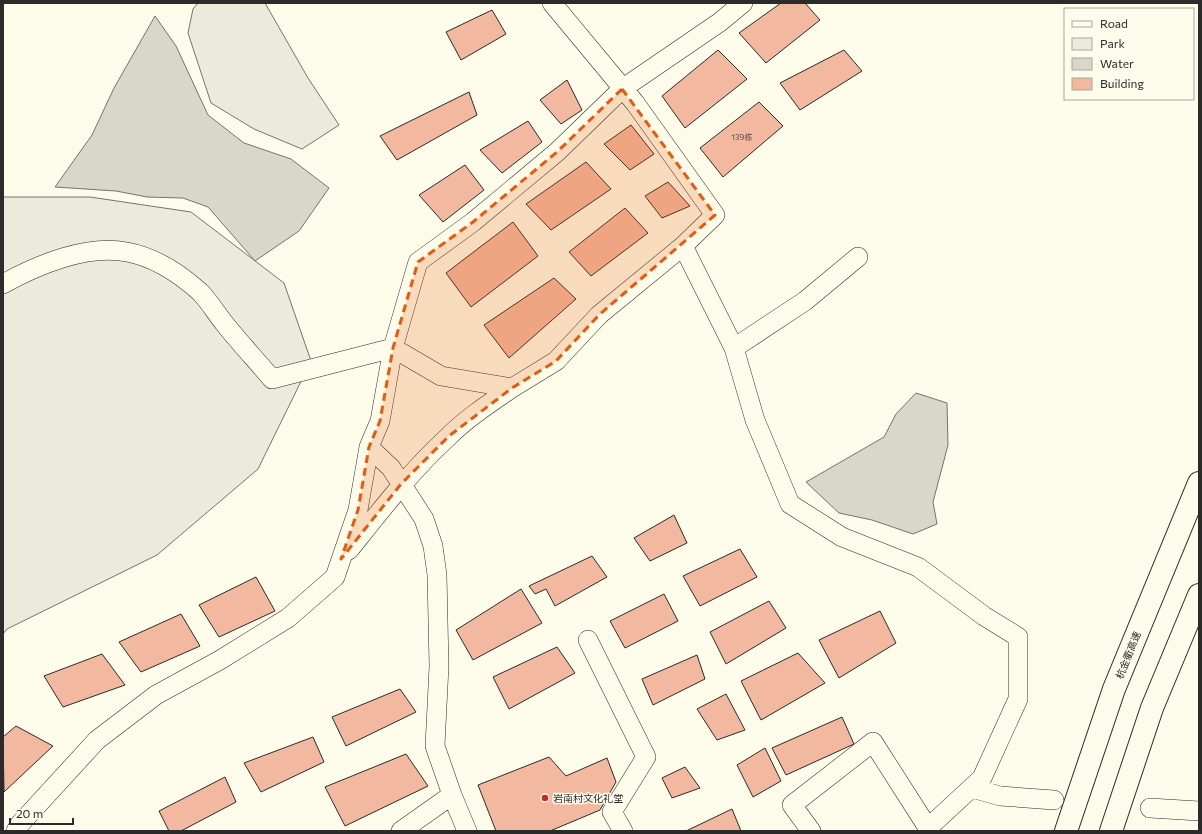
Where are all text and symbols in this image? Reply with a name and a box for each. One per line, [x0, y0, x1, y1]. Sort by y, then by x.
legend [1064, 8, 1194, 100]
text: Road [1100, 16, 1128, 30]
text: Park [1100, 36, 1126, 50]
text: Water [1100, 56, 1134, 70]
text: Building [1100, 76, 1144, 90]
house number: 139栋 [732, 132, 752, 142]
street label: 杭金衢高速 [1113, 630, 1143, 680]
place label: 岩南村文化礼堂 [553, 792, 623, 804]
marker: 岩南村文化礼堂 [540, 793, 550, 803]
scale bar [10, 800, 73, 826]
text: 20 m [16, 806, 43, 820]

